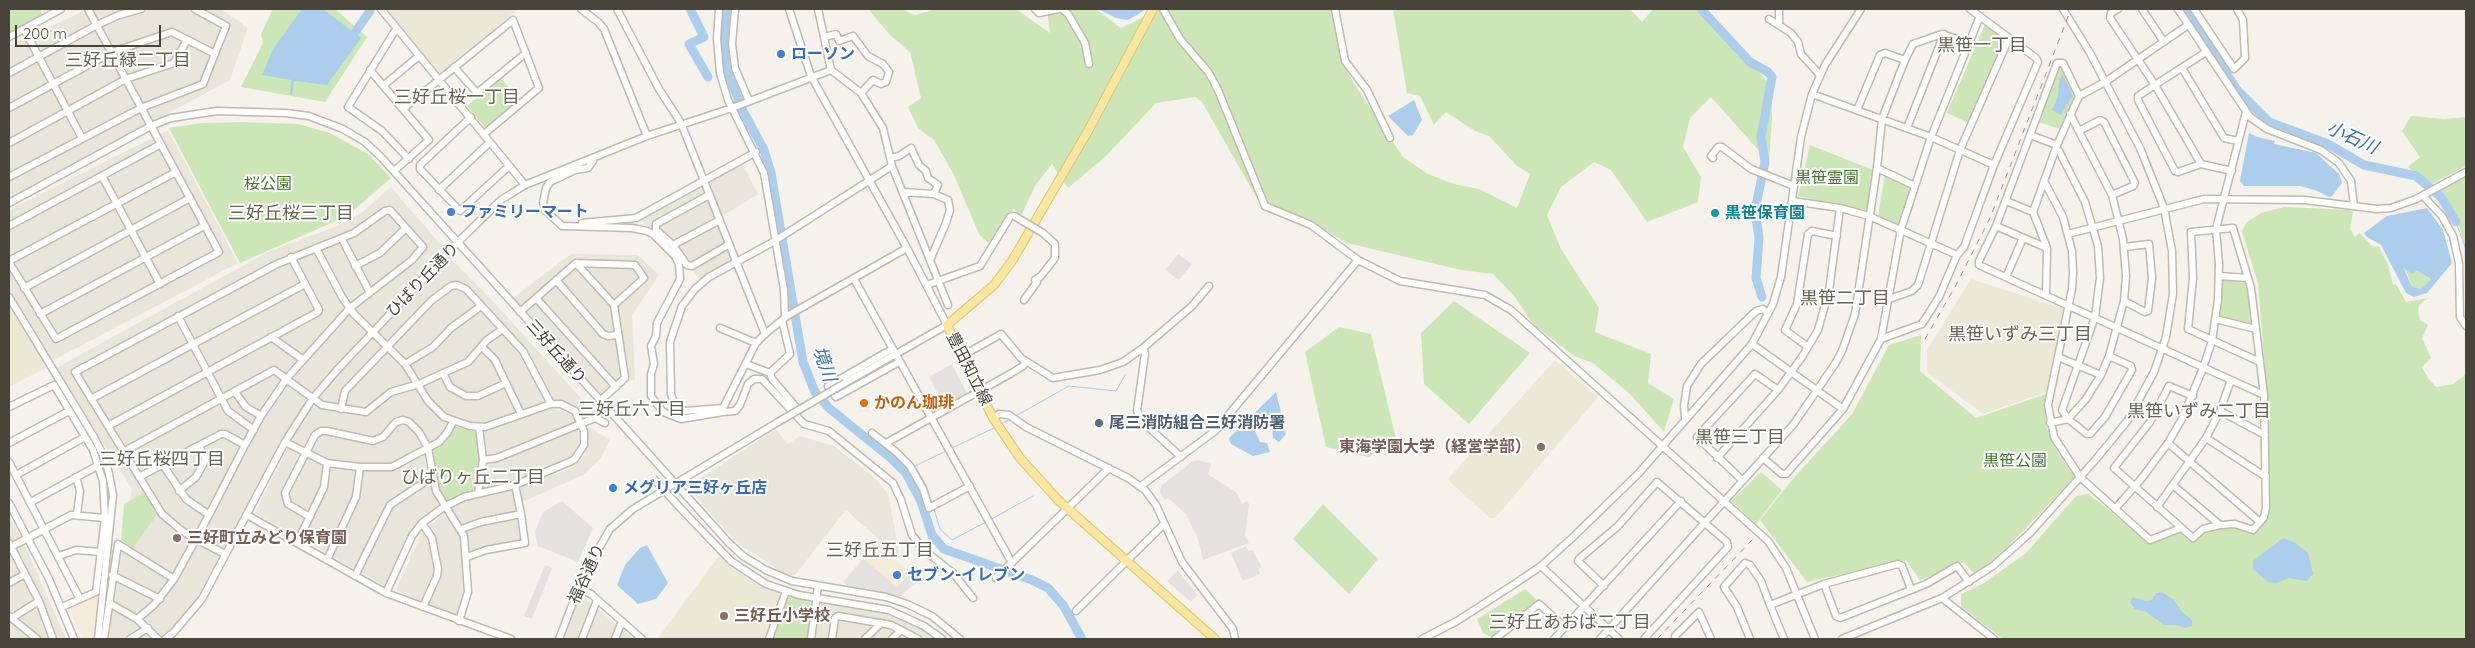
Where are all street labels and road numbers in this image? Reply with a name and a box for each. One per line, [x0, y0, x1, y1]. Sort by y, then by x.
street label: ひばり丘通り [383, 239, 463, 321]
street label: 三好丘通り [522, 316, 590, 388]
street label: 豊田知立線 [942, 329, 996, 409]
street label: 福谷通り [565, 541, 609, 607]

